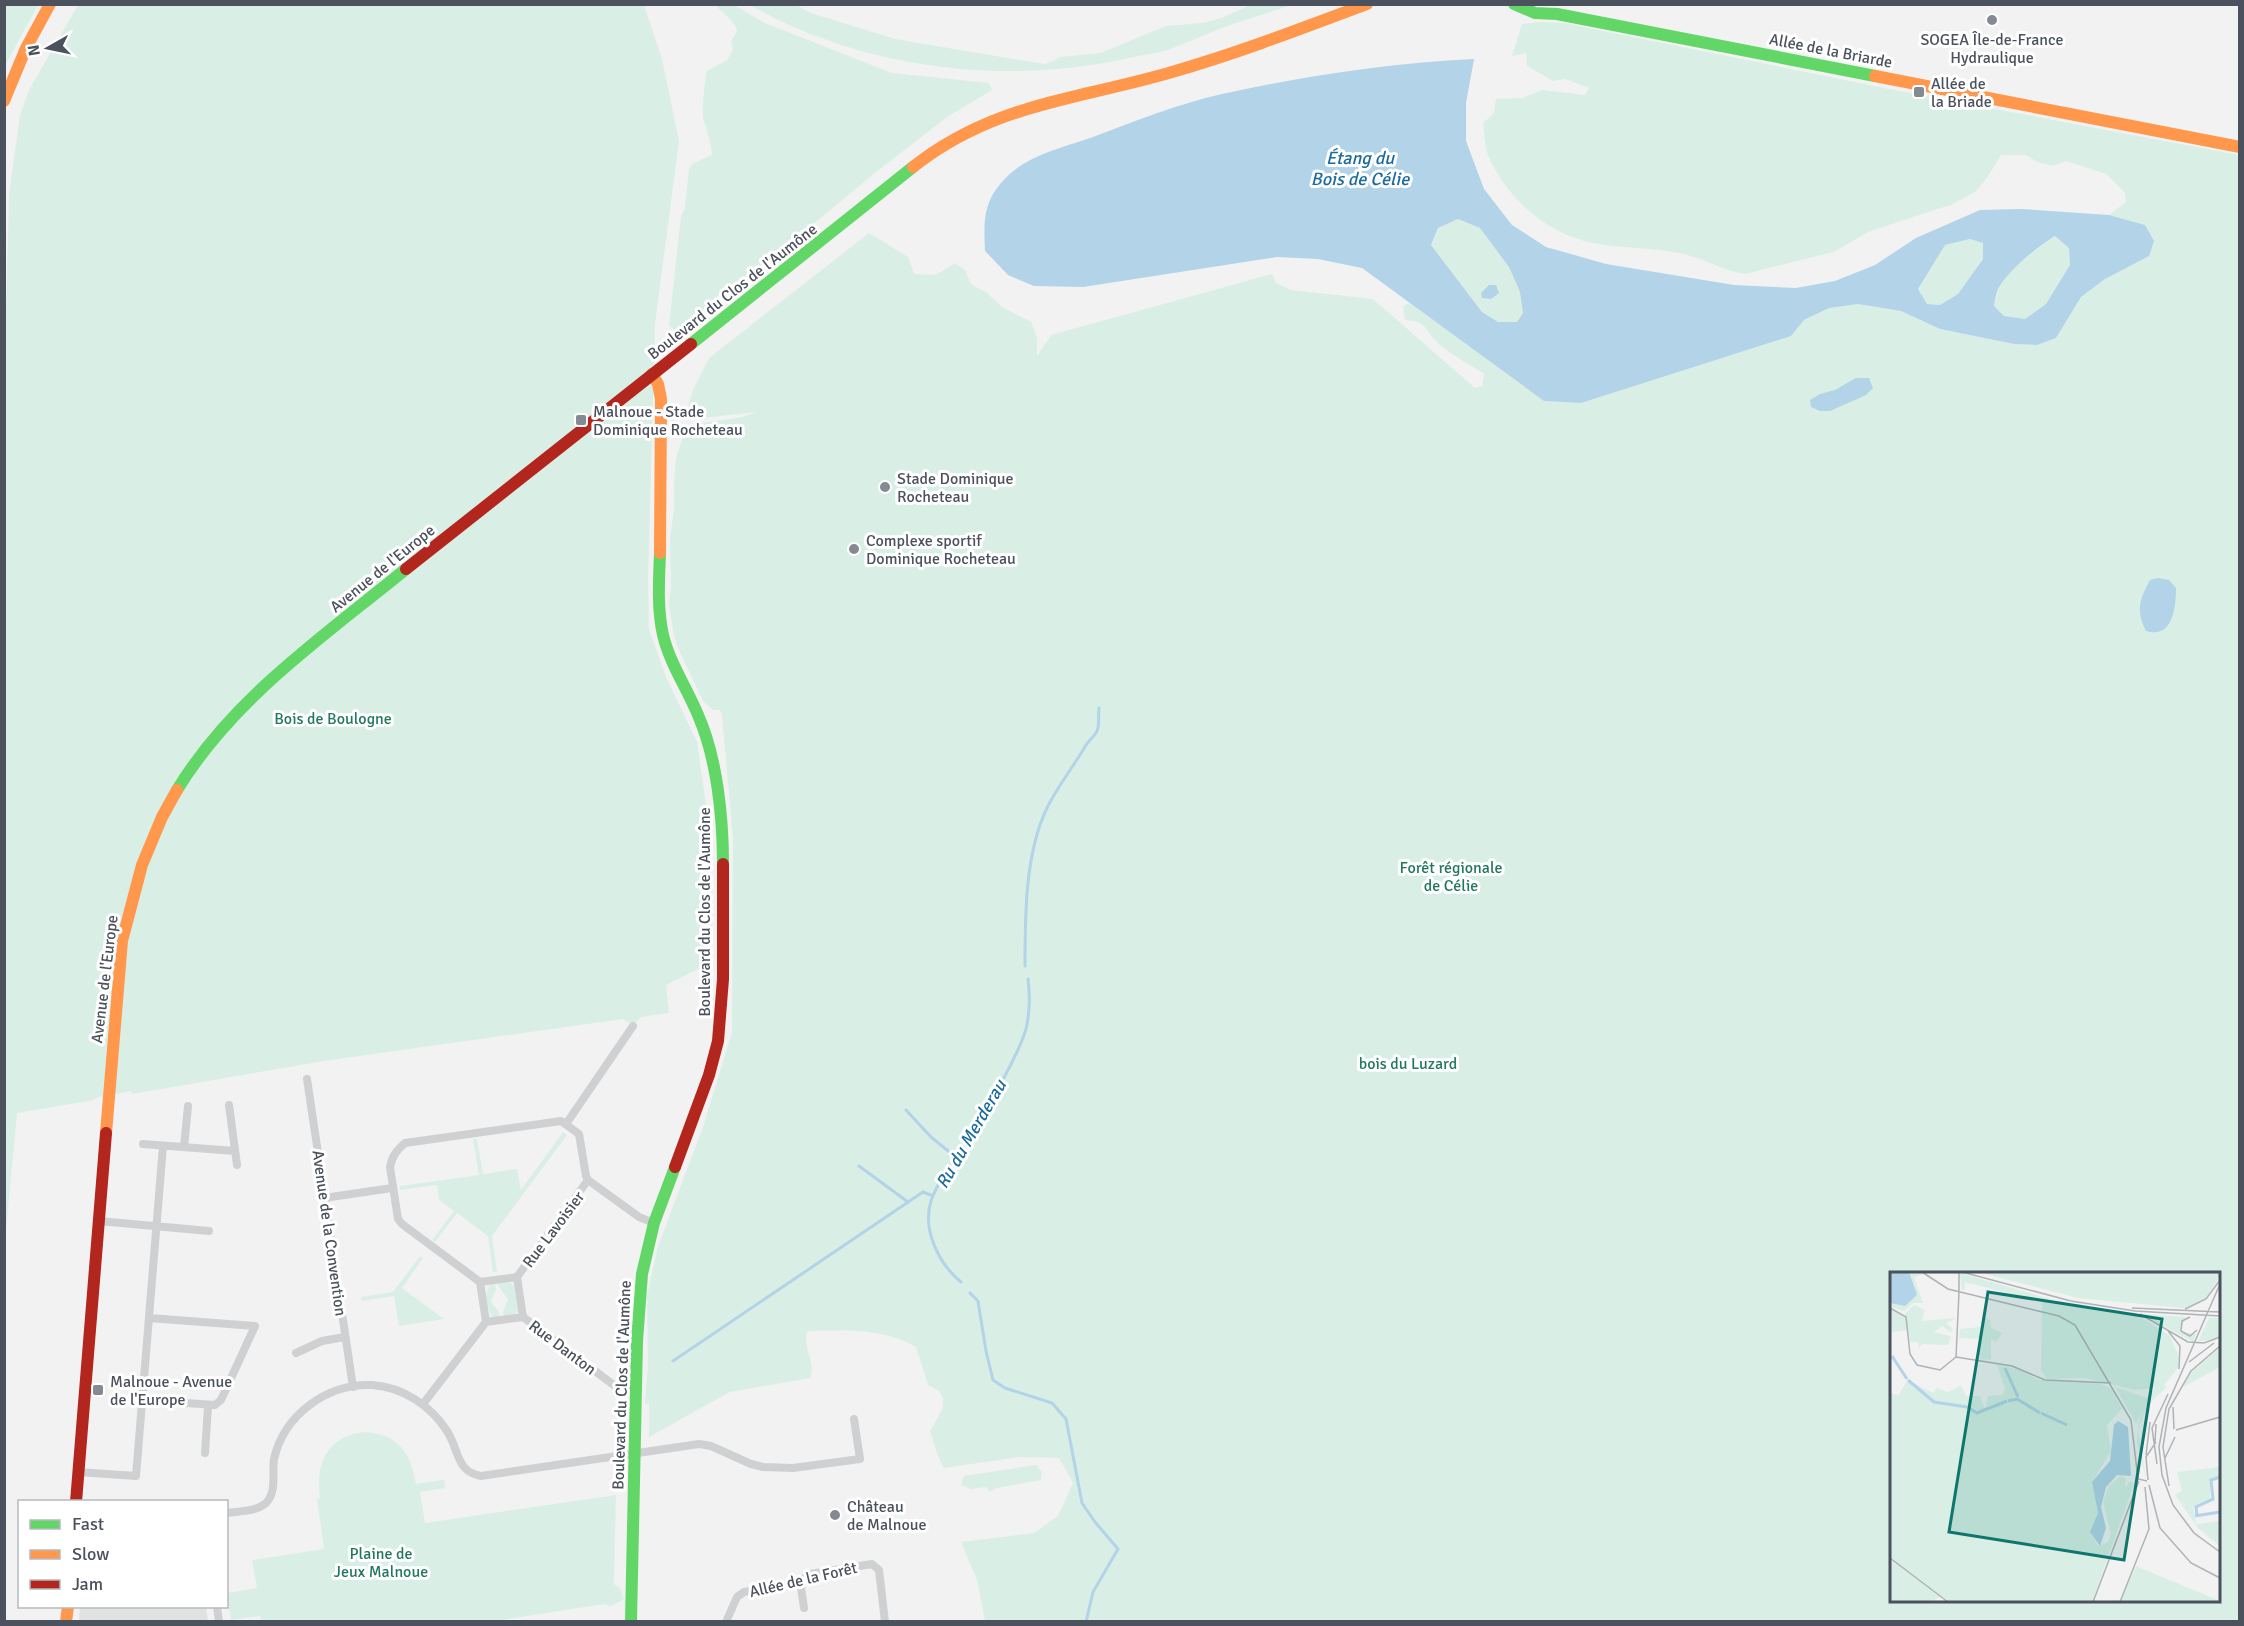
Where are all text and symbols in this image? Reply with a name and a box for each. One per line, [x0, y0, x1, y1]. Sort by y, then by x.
marker: SOGEA Île-de-France Hydraulique [1985, 13, 1999, 27]
north arrow [18, 18, 78, 78]
street label: Allée de la Briarde [1768, 29, 1894, 73]
place label: SOGEA Île-de-France Hydraulique [1921, 30, 2064, 68]
text: N [23, 43, 45, 57]
place label: Allée de la Briade [1931, 74, 1992, 112]
marker: Allée de la Briade [1912, 85, 1926, 99]
water label: Étang du Bois de Célie [1311, 147, 1410, 190]
street label: Boulevard du Clos de l'Aumône [644, 219, 821, 364]
place label: Malnoue - Stade Dominique Rocheteau [593, 402, 743, 440]
marker: Malnoue - Stade Dominique Rocheteau [574, 413, 588, 427]
place label: Stade Dominique Rocheteau [897, 469, 1014, 507]
marker: Stade Dominique Rocheteau [878, 480, 892, 494]
street label: Avenue de l'Europe [326, 520, 439, 617]
place label: Complexe sportif Dominique Rocheteau [866, 531, 1016, 569]
marker: Complexe sportif Dominique Rocheteau [847, 542, 861, 556]
park label: Bois de Boulogne [274, 709, 392, 729]
street label: Boulevard du Clos de l'Aumône [695, 807, 715, 1017]
park label: Forêt régionale de Célie [1400, 858, 1502, 896]
street label: Avenue de l'Europe [87, 914, 123, 1044]
park label: bois du Luzard [1359, 1054, 1457, 1074]
water label: Ru du Merderau [931, 1075, 1011, 1192]
street label: Avenue de la Convention [307, 1149, 351, 1317]
street label: Rue Lavoisier [519, 1187, 589, 1272]
inset map [1890, 1272, 2220, 1602]
street label: Boulevard du Clos de l'Aumône [608, 1280, 636, 1490]
street label: Rue Danton [525, 1316, 600, 1380]
place label: Malnoue - Avenue de l'Europe [110, 1372, 232, 1410]
marker: Malnoue - Avenue de l'Europe [91, 1383, 105, 1397]
place label: Château de Malnoue [847, 1497, 927, 1535]
legend [18, 1500, 228, 1608]
marker: Château de Malnoue [828, 1508, 842, 1522]
text: Fast [72, 1513, 104, 1535]
text: Slow [72, 1543, 109, 1565]
park label: Plaine de Jeux Malnoue [334, 1544, 428, 1582]
street label: Allée de la Forêt [747, 1558, 859, 1602]
text: Jam [72, 1573, 103, 1595]

